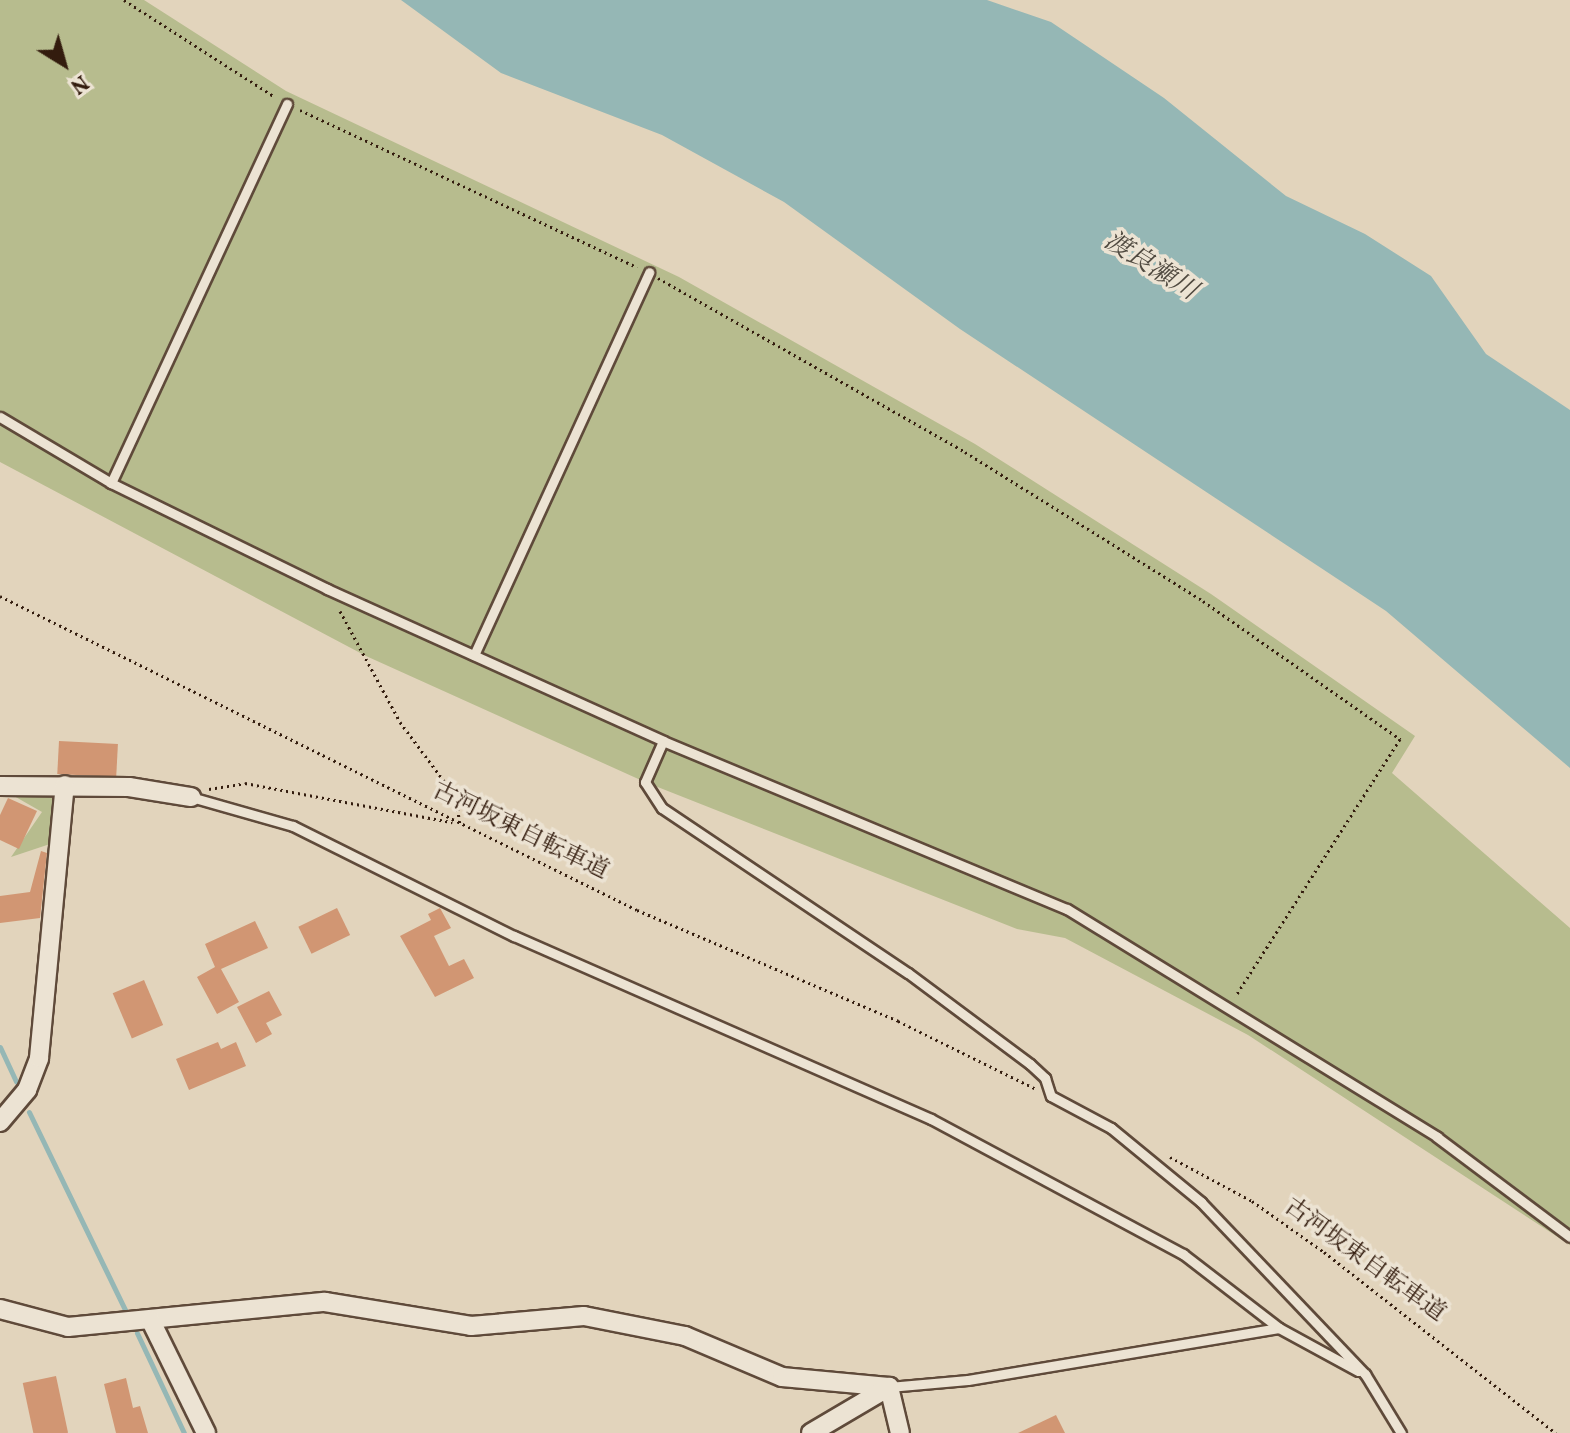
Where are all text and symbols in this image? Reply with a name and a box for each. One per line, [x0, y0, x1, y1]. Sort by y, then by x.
north arrow [24, 24, 104, 104]
text: N [63, 66, 94, 101]
water label: 渡良瀬川 [1098, 226, 1202, 308]
street label: 古河坂東自転車道 [427, 777, 613, 887]
street label: 古河坂東自転車道 [1278, 1193, 1450, 1329]

